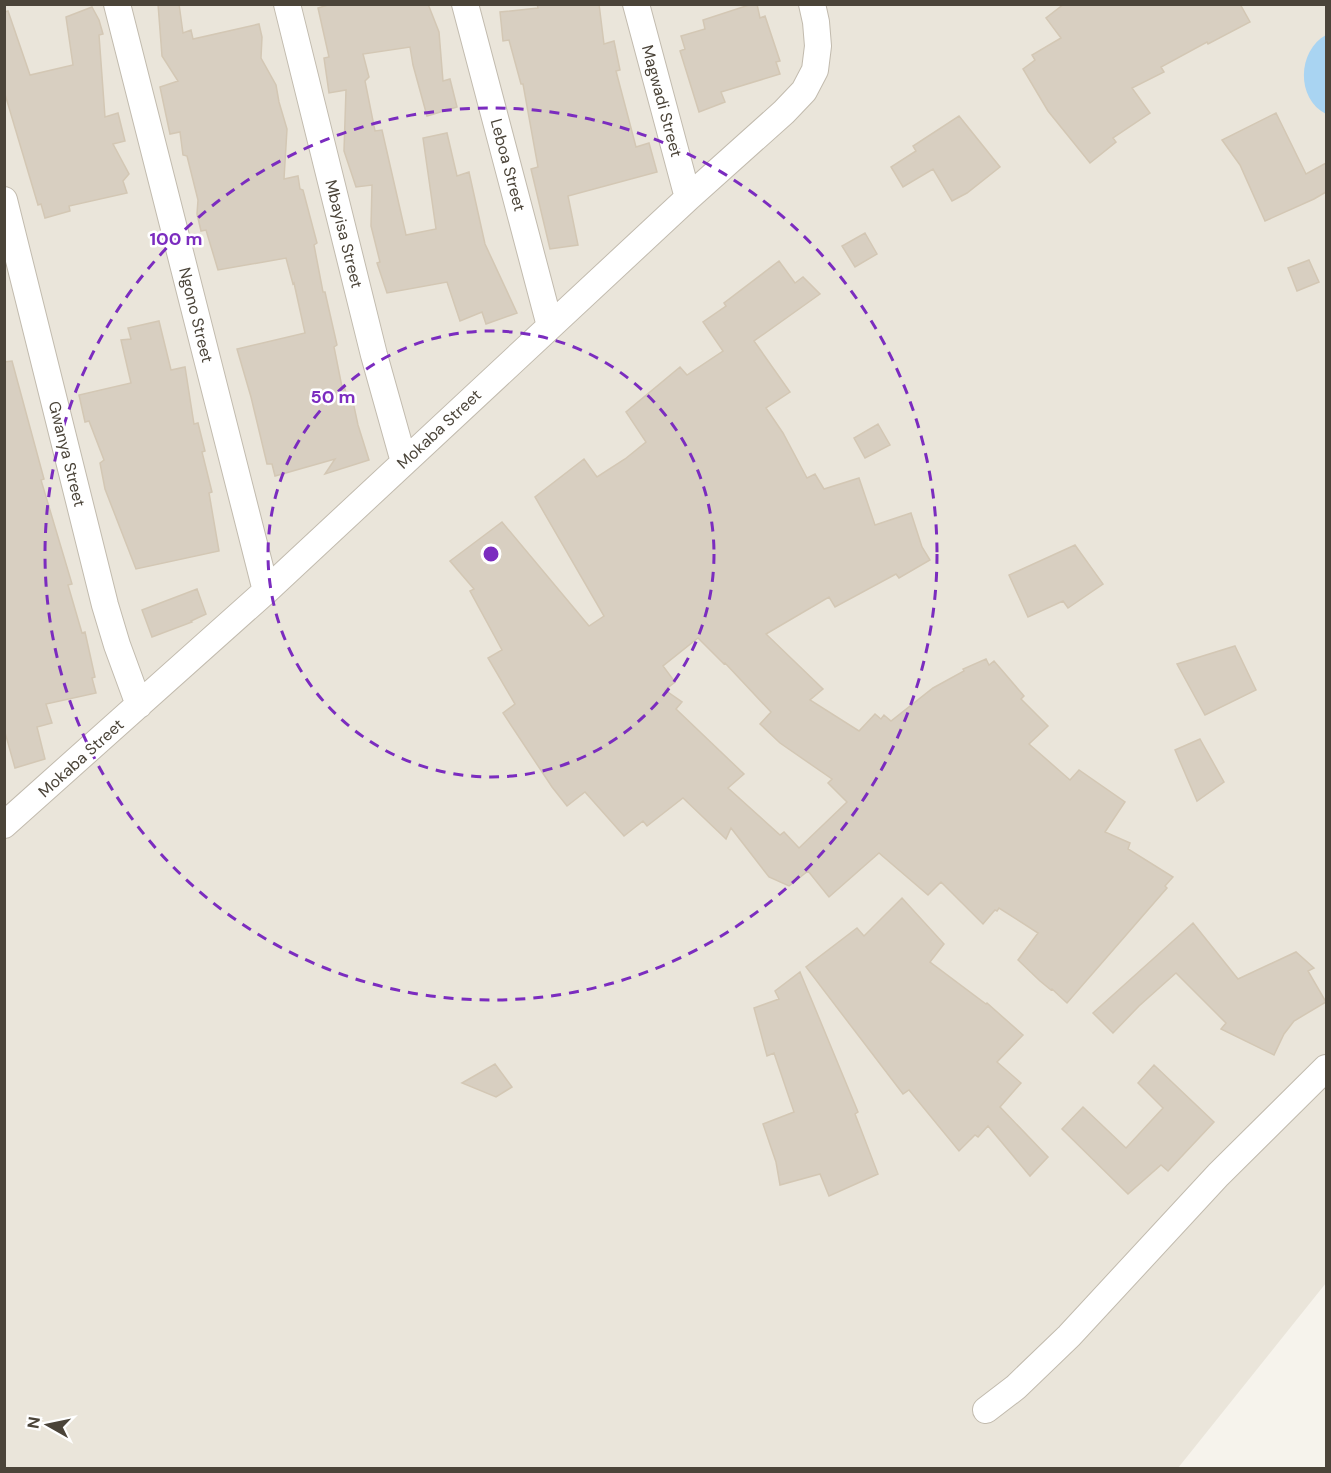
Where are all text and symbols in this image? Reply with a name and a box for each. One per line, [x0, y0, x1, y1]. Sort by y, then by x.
street label: Magwadi Street [637, 43, 687, 159]
street label: Leboa Street [486, 116, 530, 214]
street label: Mbayisa Street [320, 178, 368, 290]
text: 100 m [149, 227, 203, 251]
street label: Ngono Street [174, 265, 218, 365]
text: 50 m [310, 385, 356, 409]
street label: Mokaba Street [392, 385, 486, 473]
street label: Gwanya Street [44, 399, 90, 509]
centre of rings [481, 544, 501, 564]
street label: Mokaba Street [34, 714, 128, 802]
north arrow [18, 1395, 78, 1455]
text: N [22, 1415, 45, 1430]

